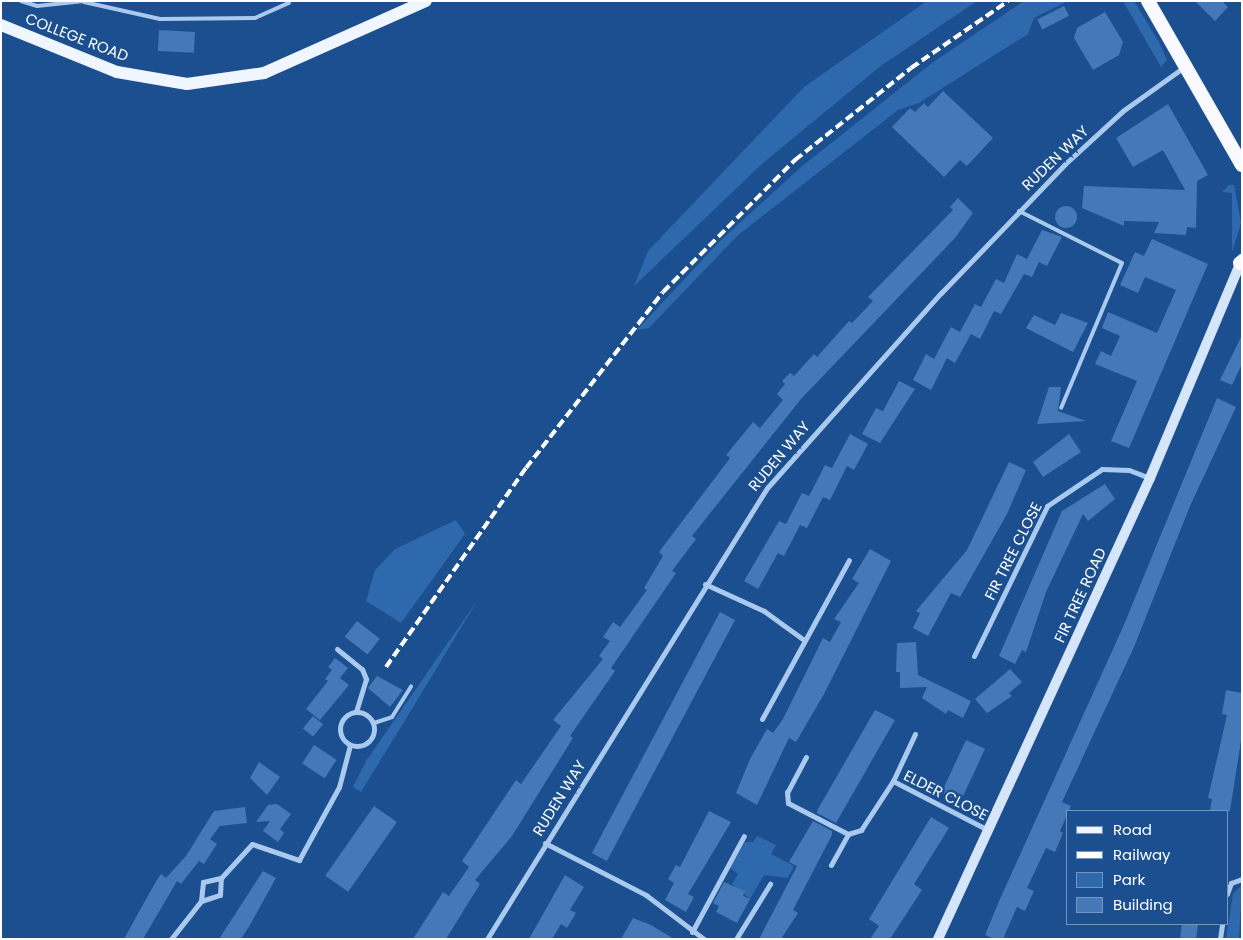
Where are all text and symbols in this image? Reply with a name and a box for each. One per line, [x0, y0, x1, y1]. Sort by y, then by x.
street label: COLLEGE ROAD [23, 9, 131, 65]
street label: RUDEN WAY [1018, 122, 1092, 194]
street label: RUDEN WAY [745, 417, 813, 495]
street label: FIR TREE CLOSE [981, 499, 1045, 603]
street label: FIR TREE ROAD [1050, 545, 1110, 645]
street label: RUDEN WAY [529, 757, 589, 839]
street label: ELDER CLOSE [901, 766, 991, 824]
legend [1066, 810, 1228, 925]
text: Road [1113, 819, 1152, 840]
text: Railway [1113, 844, 1171, 865]
text: Park [1113, 869, 1145, 890]
text: Building [1113, 894, 1173, 915]

